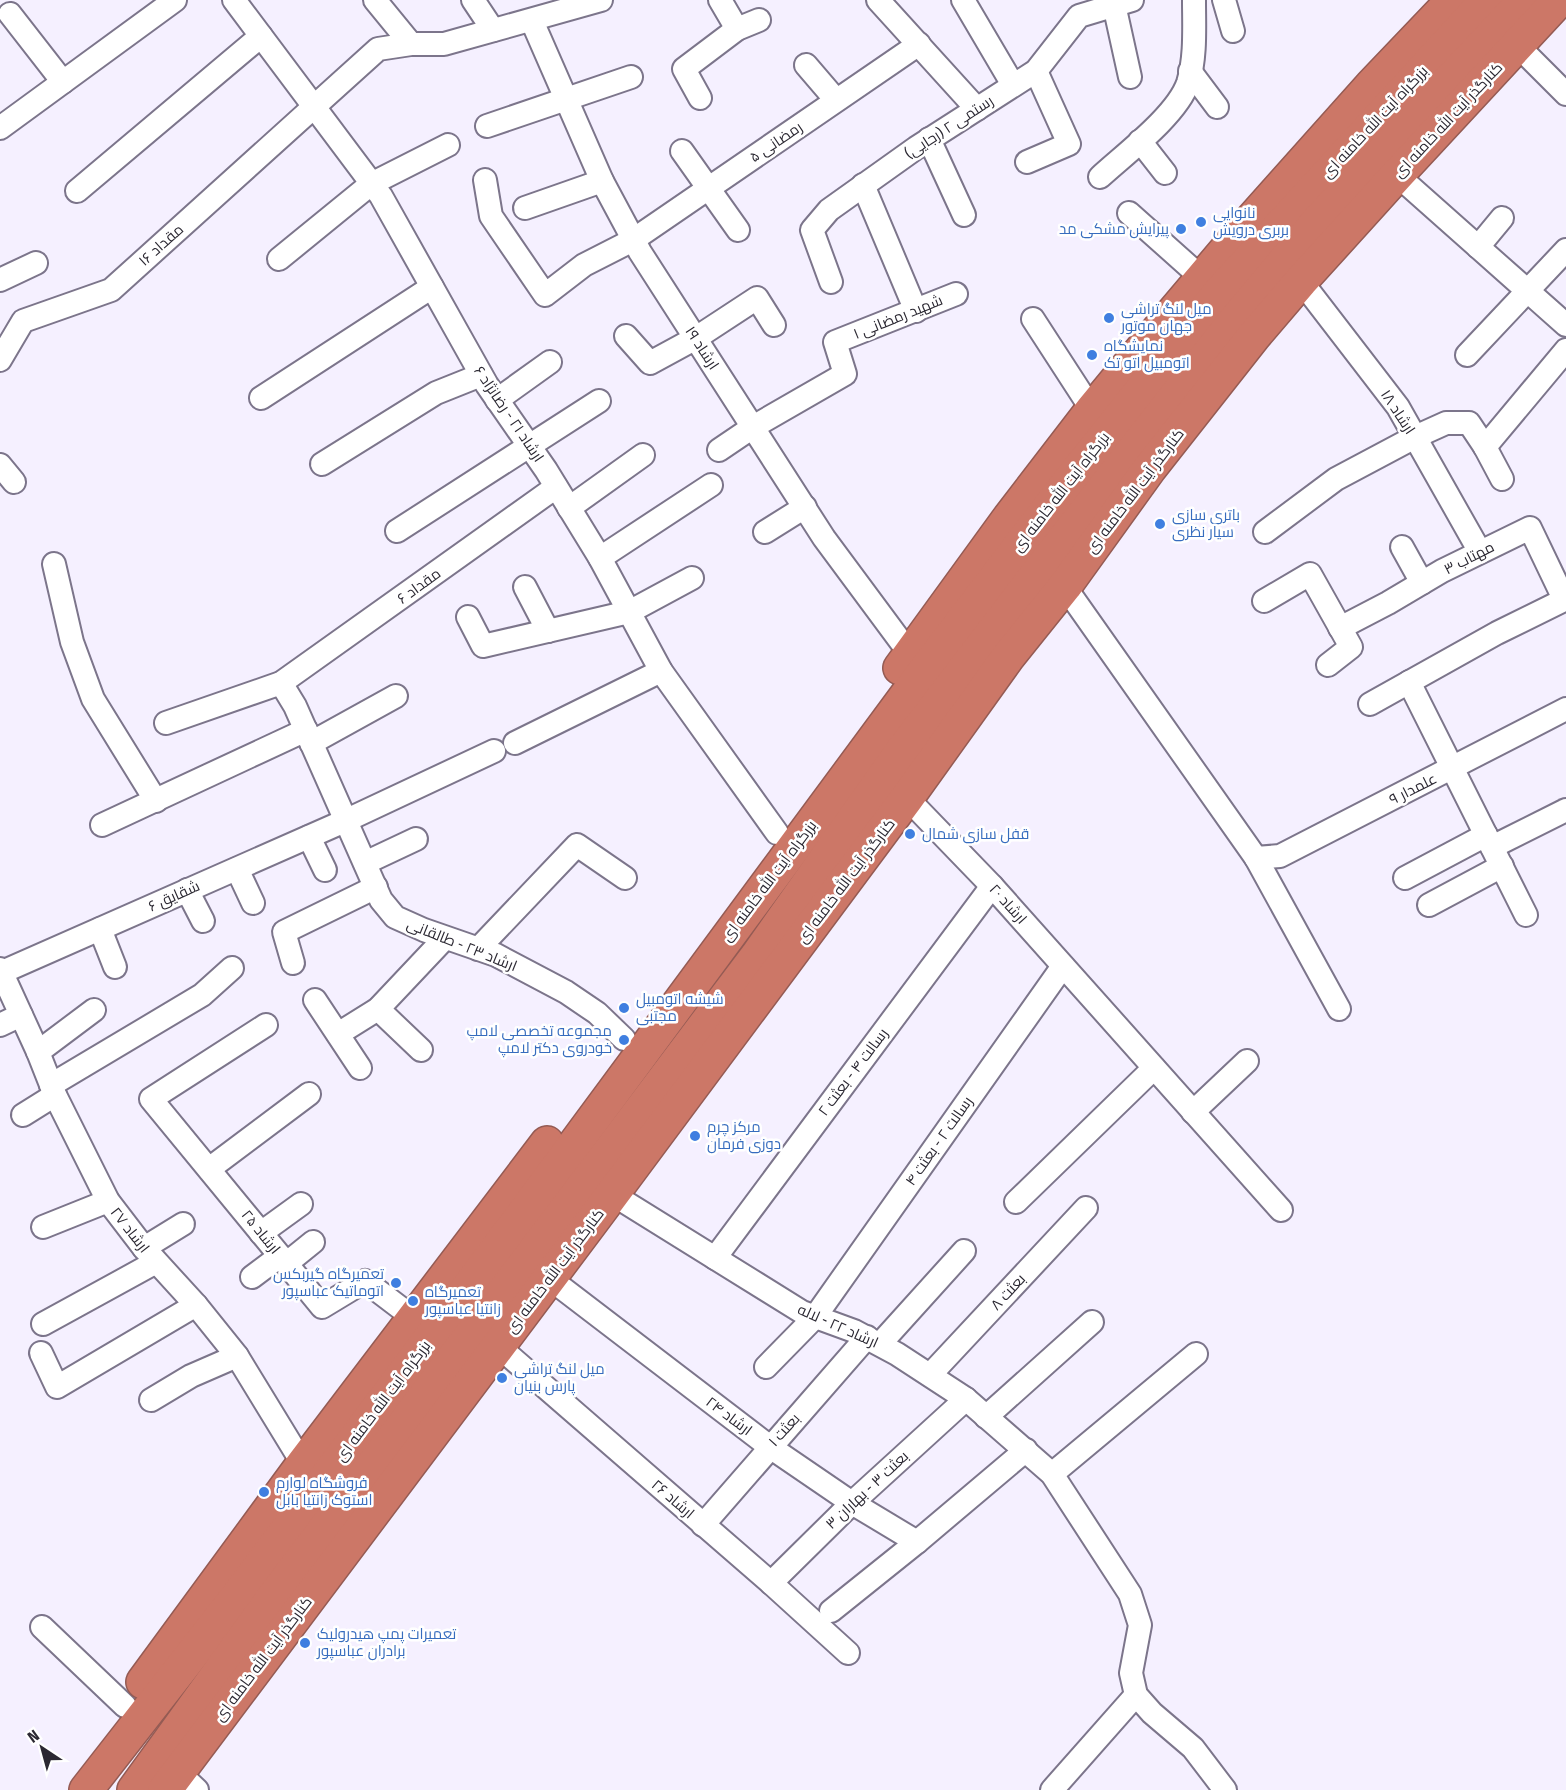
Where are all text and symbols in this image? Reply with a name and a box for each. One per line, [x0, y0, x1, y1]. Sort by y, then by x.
street label: کنارگذر آیت الله خامنه ای [1389, 58, 1507, 182]
street label: بزرگراه آیت الله خامنه ای [1318, 61, 1432, 183]
street label: رستمی ۲ (رجایی) [901, 92, 997, 163]
street label: رمضانی ۵ [746, 118, 806, 167]
place label: نانوایی بربری درویش [1213, 204, 1289, 240]
marker: نانوایی بربری درویش [1194, 215, 1208, 229]
street label: مقداد ۱۶ [135, 220, 187, 270]
place label: پیرایش مشکی مد [1059, 220, 1169, 239]
marker: پیرایش مشکی مد [1174, 222, 1188, 236]
street label: شهید رمضانی ۱ [851, 291, 946, 344]
place label: میل لنگ تراشی جهان موتور [1120, 300, 1212, 336]
marker: میل لنگ تراشی جهان موتور [1102, 311, 1116, 325]
street label: ارشاد ۱۹ [681, 323, 723, 373]
place label: نمایشگاه اتومبیل اتو تک [1104, 337, 1190, 373]
marker: نمایشگاه اتومبیل اتو تک [1085, 348, 1099, 362]
street label: ارشاد ۲۱ - رضانژاد ۶ [470, 363, 548, 465]
street label: ارشاد ۱۸ [1377, 386, 1419, 438]
street label: کنارگذر آیت الله خامنه ای [1081, 425, 1189, 557]
street label: بزرگراه آیت الله خامنه ای [1008, 428, 1114, 556]
place label: باتری سازی سیار نظری [1172, 506, 1240, 542]
marker: باتری سازی سیار نظری [1153, 517, 1167, 531]
street label: مهتاب ۳ [1441, 538, 1498, 579]
street label: مقداد ۶ [394, 564, 444, 608]
street label: علمدار ۹ [1386, 769, 1440, 809]
street label: کنارگذر آیت الله خامنه ای [792, 815, 900, 947]
street label: بزرگراه آیت الله خامنه ای [717, 816, 821, 946]
place label: قفل سازی شمال [922, 825, 1029, 844]
marker: قفل سازی شمال [903, 827, 917, 841]
street label: شقایق ۶ [145, 877, 203, 916]
street label: ارشاد ۲۰ [986, 880, 1030, 928]
street label: ارشاد ۲۳ - طالقانی [404, 915, 520, 976]
place label: شیشه اتومبیل مجتبی [636, 990, 724, 1026]
marker: شیشه اتومبیل مجتبی [617, 1001, 631, 1015]
place label: مجموعه تخصصی لامپ خودروی دکتر لامپ [466, 1022, 612, 1058]
street label: رسالت ۴ - بعثت ۲ [814, 1025, 892, 1119]
marker: مجموعه تخصصی لامپ خودروی دکتر لامپ [617, 1033, 631, 1047]
street label: رسالت ۲ - بعثت ۴ [902, 1093, 976, 1189]
place label: مرکز چرم دوزی فرمان [707, 1118, 781, 1154]
marker: مرکز چرم دوزی فرمان [688, 1129, 702, 1143]
street label: ارشاد ۲۷ [107, 1204, 153, 1256]
street label: کنارگذر آیت الله خامنه ای [501, 1205, 609, 1337]
street label: ارشاد ۲۵ [238, 1206, 284, 1258]
place label: تعمیرگاه گیربکس اتوماتیک عباسپور [273, 1265, 384, 1301]
street label: بعثت ۸ [987, 1270, 1029, 1314]
marker: تعمیرگاه گیربکس اتوماتیک عباسپور [389, 1276, 403, 1290]
place label: تعمیرگاه زانتیا عباسپور [424, 1283, 501, 1319]
marker: تعمیرگاه زانتیا عباسپور [406, 1294, 420, 1308]
street label: ارشاد ۲۲ - لاله [795, 1300, 881, 1352]
street label: بزرگراه آیت الله خامنه ای [331, 1336, 435, 1466]
place label: میل لنگ تراشی پارس بنیان [514, 1360, 605, 1396]
marker: میل لنگ تراشی پارس بنیان [495, 1371, 509, 1385]
street label: ارشاد ۲۴ [702, 1393, 756, 1439]
street label: بعثت ۱ [764, 1410, 804, 1450]
street label: بعثت ۳ - بهاران ۳ [822, 1447, 913, 1534]
place label: فروشگاه لوارم استوک زانتیا بابل [276, 1474, 372, 1510]
street label: ارشاد ۲۶ [648, 1476, 698, 1522]
marker: فروشگاه لوارم استوک زانتیا بابل [257, 1485, 271, 1499]
street label: کنارگذر آیت الله خامنه ای [209, 1593, 317, 1725]
place label: تعمیرات پمپ هیدرولیک برادران عباسپور [316, 1625, 456, 1661]
marker: تعمیرات پمپ هیدرولیک برادران عباسپور [298, 1636, 312, 1650]
north arrow [12, 1718, 72, 1778]
text: N [24, 1726, 43, 1747]

